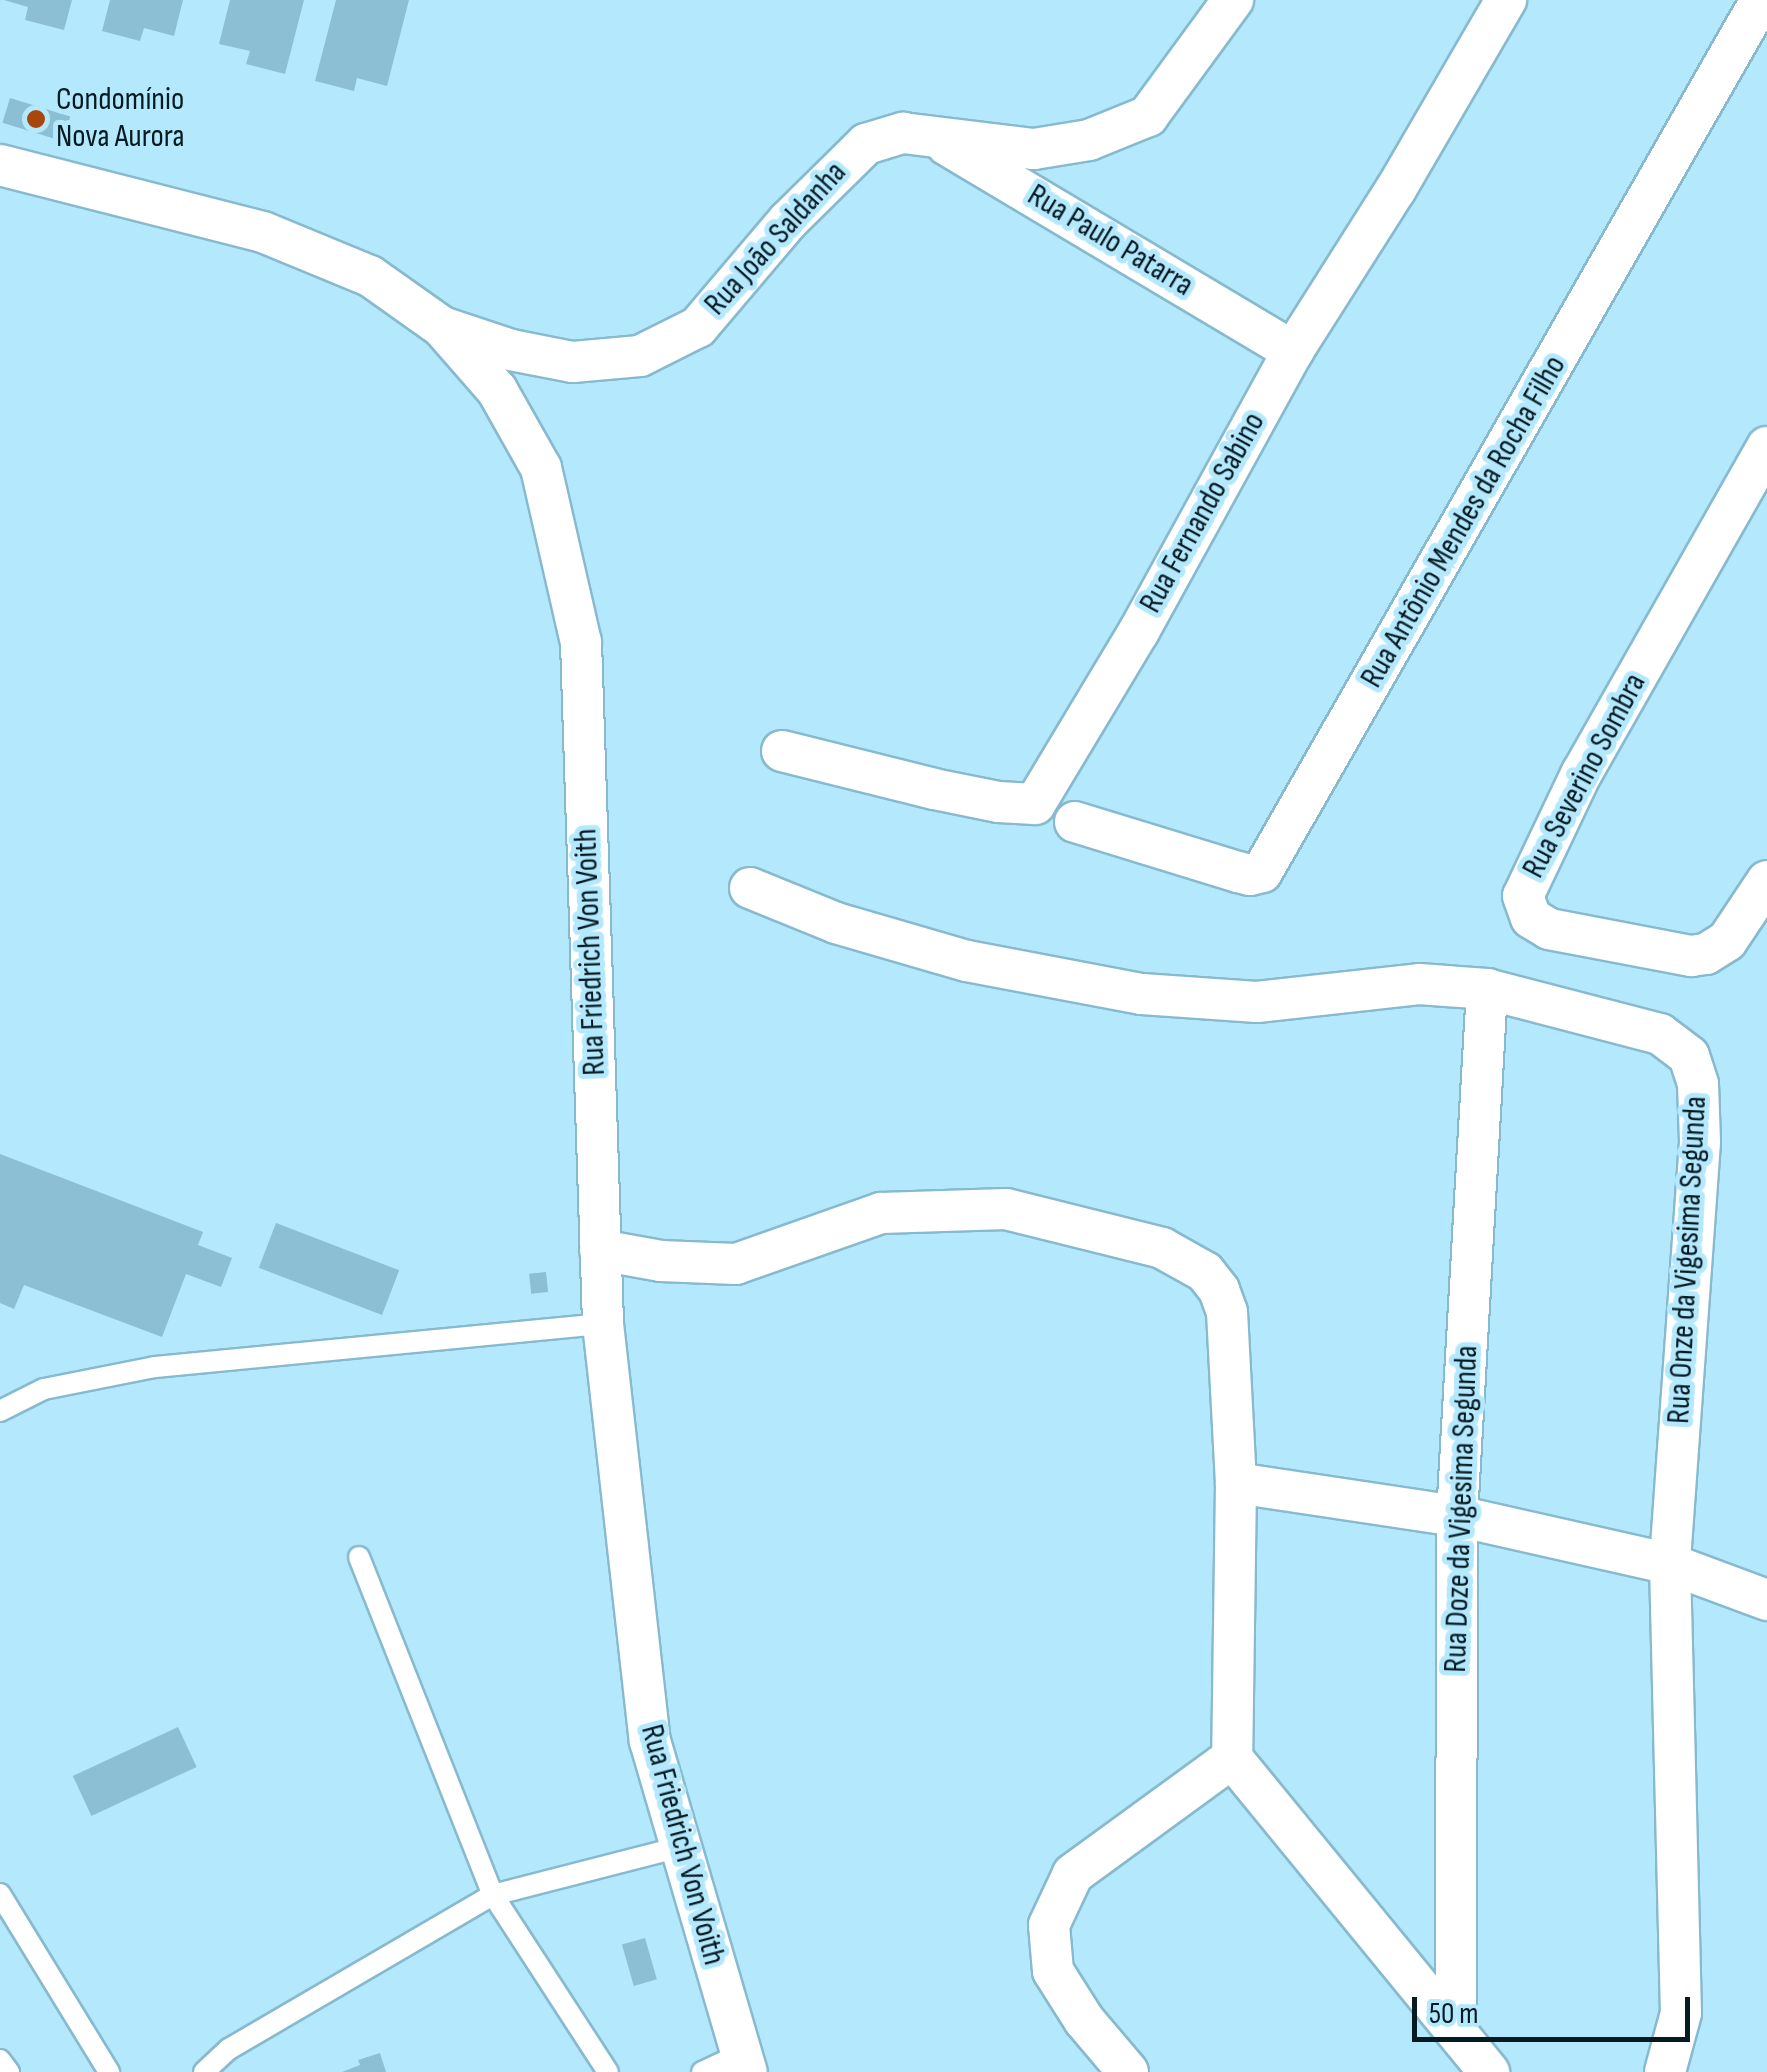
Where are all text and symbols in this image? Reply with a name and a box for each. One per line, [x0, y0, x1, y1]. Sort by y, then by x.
place label: Condomínio Nova Aurora [56, 82, 185, 157]
marker: Condomínio Nova Aurora [25, 108, 47, 130]
street label: Rua João Saldanha [697, 154, 855, 324]
street label: Rua Paulo Patarra [1020, 177, 1200, 305]
street label: Rua Antônio Mendes da Rocha Filho [1353, 349, 1575, 695]
street label: Rua Fernando Sabino [1132, 406, 1274, 620]
street label: Rua Severino Sombra [1515, 667, 1655, 885]
street label: Rua Friedrich Von Voith [567, 828, 615, 1076]
street label: Rua Onze da Vigesima Segunda [1660, 1095, 1716, 1425]
street label: Rua Doze da Vigesima Segunda [1437, 1345, 1487, 1673]
street label: Rua Friedrich Von Voith [631, 1721, 733, 1969]
scale bar [1417, 1977, 1694, 2039]
text: 50 m [1429, 1996, 1478, 2032]

